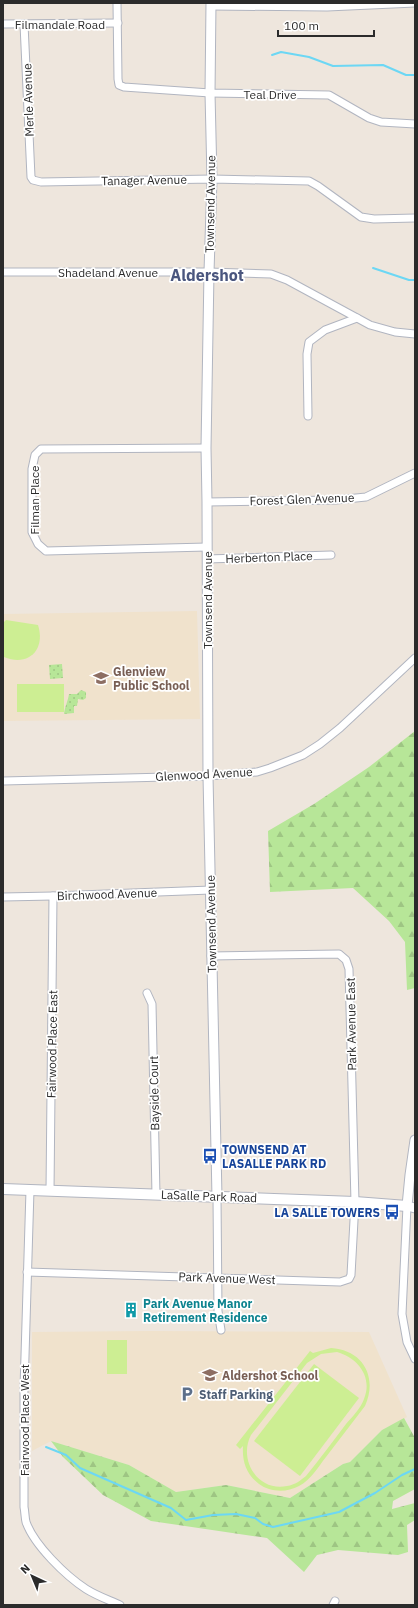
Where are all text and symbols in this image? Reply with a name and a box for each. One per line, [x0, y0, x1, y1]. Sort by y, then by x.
scale bar [278, 12, 374, 38]
street label: Filmandale Road [15, 17, 105, 32]
text: 100 m [284, 18, 319, 33]
street label: Merle Avenue [19, 63, 37, 137]
street label: Teal Drive [243, 87, 297, 102]
street label: Townsend Avenue [202, 155, 218, 253]
street label: Tanager Avenue [101, 172, 187, 188]
street label: Shadeland Avenue [58, 265, 158, 280]
district label: Aldershot [170, 265, 244, 285]
street label: Filman Place [27, 465, 42, 535]
street label: Forest Glen Avenue [249, 490, 355, 508]
street label: Herberton Place [225, 548, 313, 566]
street label: Townsend Avenue [200, 551, 215, 649]
place label: Glenview Public School [113, 664, 190, 693]
school or university icon: Glenview Public School [92, 669, 110, 687]
street label: Glenwood Avenue [155, 764, 253, 784]
street label: Townsend Avenue [203, 875, 219, 973]
street label: Birchwood Avenue [57, 885, 158, 903]
street label: Park Avenue East [343, 977, 359, 1071]
street label: Fairwood Place East [44, 990, 60, 1098]
street label: Bayside Court [146, 1055, 162, 1131]
place label: TOWNSEND AT LASALLE PARK RD [222, 1142, 326, 1171]
bus stop icon: TOWNSEND AT LASALLE PARK RD [201, 1147, 219, 1165]
street label: LaSalle Park Road [161, 1187, 257, 1205]
bus stop icon: LA SALLE TOWERS [383, 1203, 401, 1221]
place label: LA SALLE TOWERS [274, 1205, 380, 1220]
street label: Park Avenue West [178, 1269, 276, 1287]
place label: Park Avenue Manor Retirement Residence [143, 1296, 268, 1325]
building icon: Park Avenue Manor Retirement Residence [122, 1301, 140, 1319]
street label: Fairwood Place West [17, 1364, 32, 1476]
school or university icon: Aldershot School [201, 1366, 219, 1384]
place label: Aldershot School [222, 1368, 318, 1383]
parking icon: Staff Parking [178, 1385, 196, 1403]
place label: Staff Parking [199, 1387, 273, 1402]
north arrow [12, 1556, 52, 1596]
text: N [17, 1561, 33, 1577]

